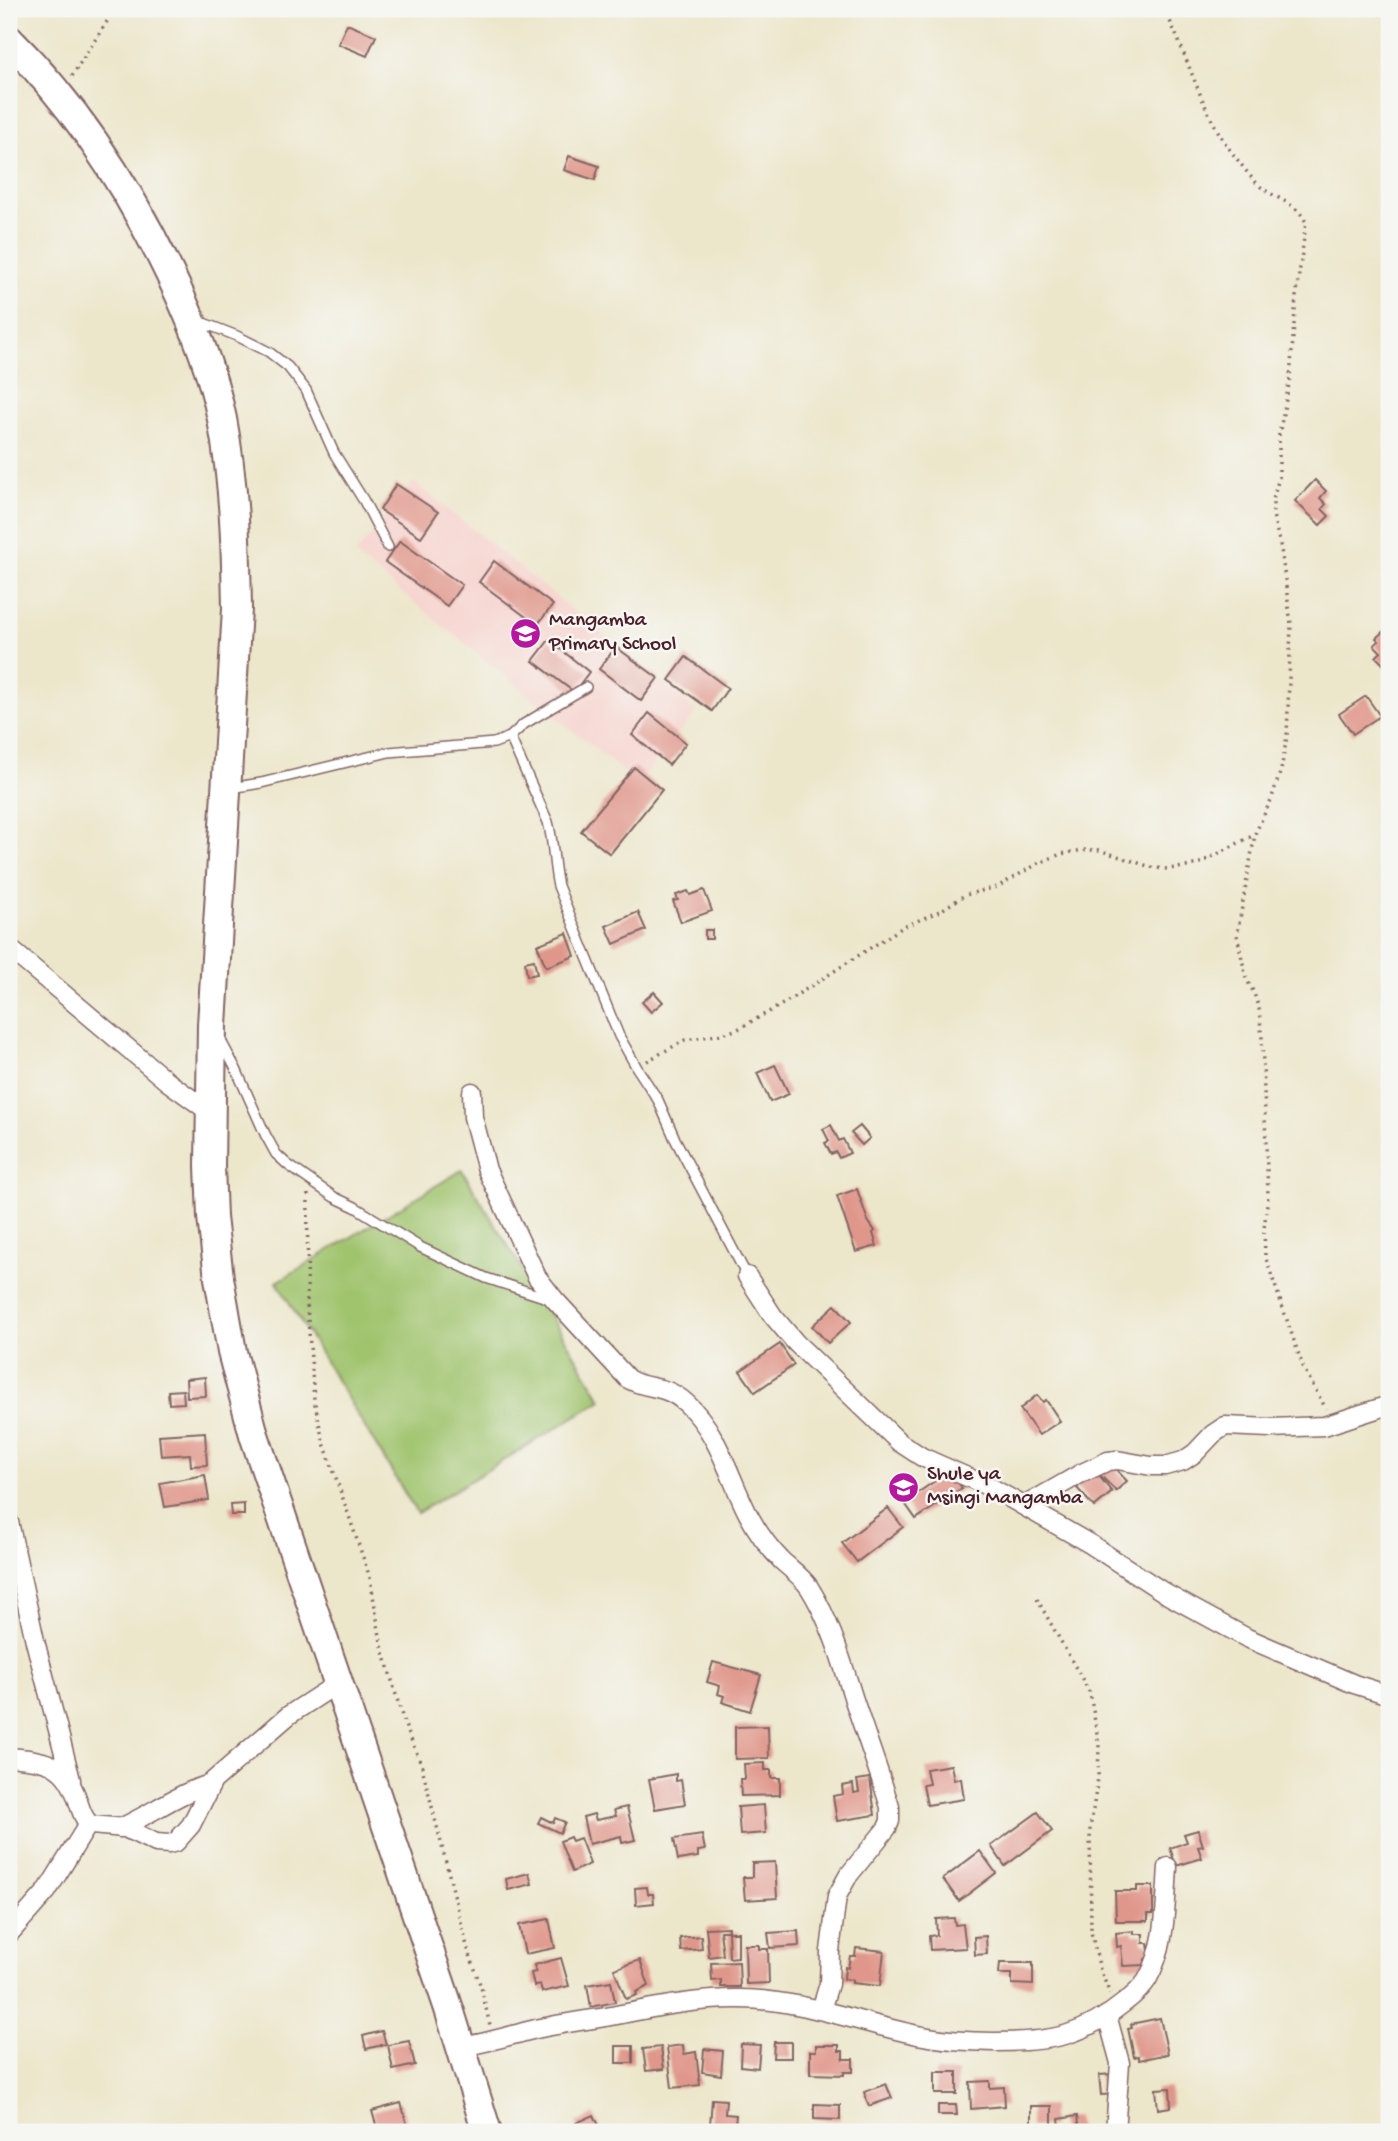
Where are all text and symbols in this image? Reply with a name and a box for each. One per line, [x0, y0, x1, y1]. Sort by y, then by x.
place label: Mangamba Primary School [548, 609, 676, 658]
school or university icon: Mangamba Primary School [509, 616, 543, 650]
place label: Shule ya Msingi Mangamba [927, 1463, 1084, 1512]
school or university icon: Shule ya Msingi Mangamba [887, 1470, 921, 1504]

